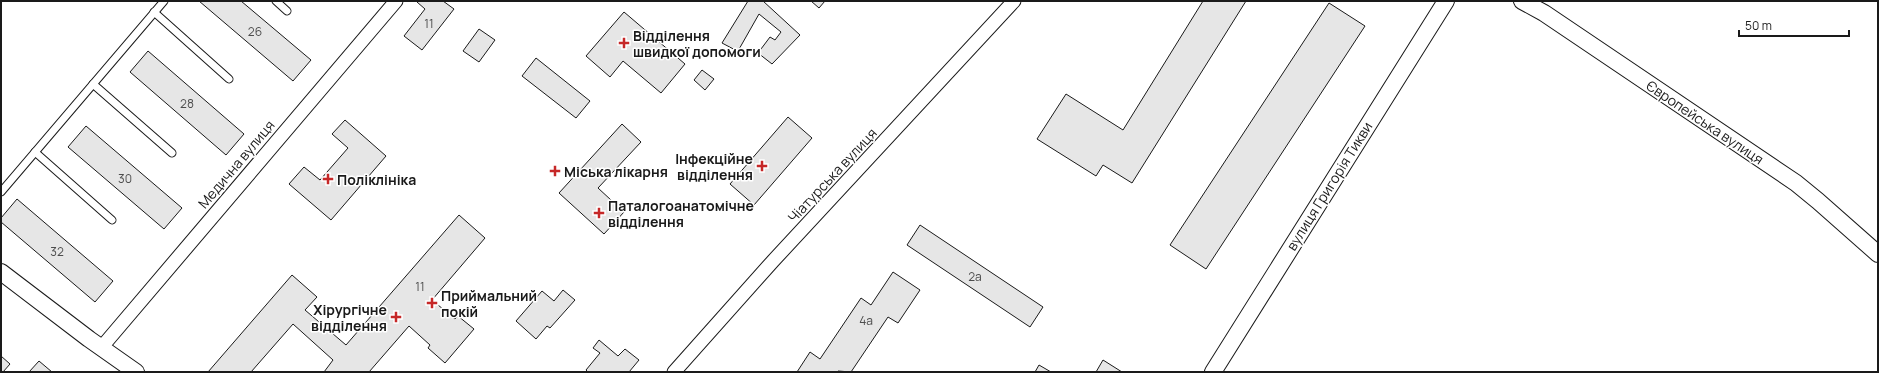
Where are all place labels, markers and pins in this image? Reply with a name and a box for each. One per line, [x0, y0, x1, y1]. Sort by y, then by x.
place label: Відділення швидкої допомоги [633, 26, 761, 61]
marker: Відділення швидкої допомоги [618, 37, 630, 49]
place label: Інфекційне відділення [675, 149, 753, 184]
marker: Інфекційне відділення [756, 160, 768, 172]
place label: Мiська лiкарня [564, 162, 668, 181]
marker: Мiська лiкарня [549, 165, 561, 177]
place label: Поліклініка [337, 170, 416, 189]
marker: Поліклініка [322, 173, 334, 185]
place label: Паталогоанатомічне відділення [608, 196, 754, 231]
marker: Паталогоанатомічне відділення [593, 207, 605, 219]
place label: Приймальний покій [441, 286, 537, 321]
marker: Приймальний покій [426, 297, 438, 309]
place label: Хірургічне відділення [311, 300, 387, 335]
marker: Хірургічне відділення [390, 311, 402, 323]

